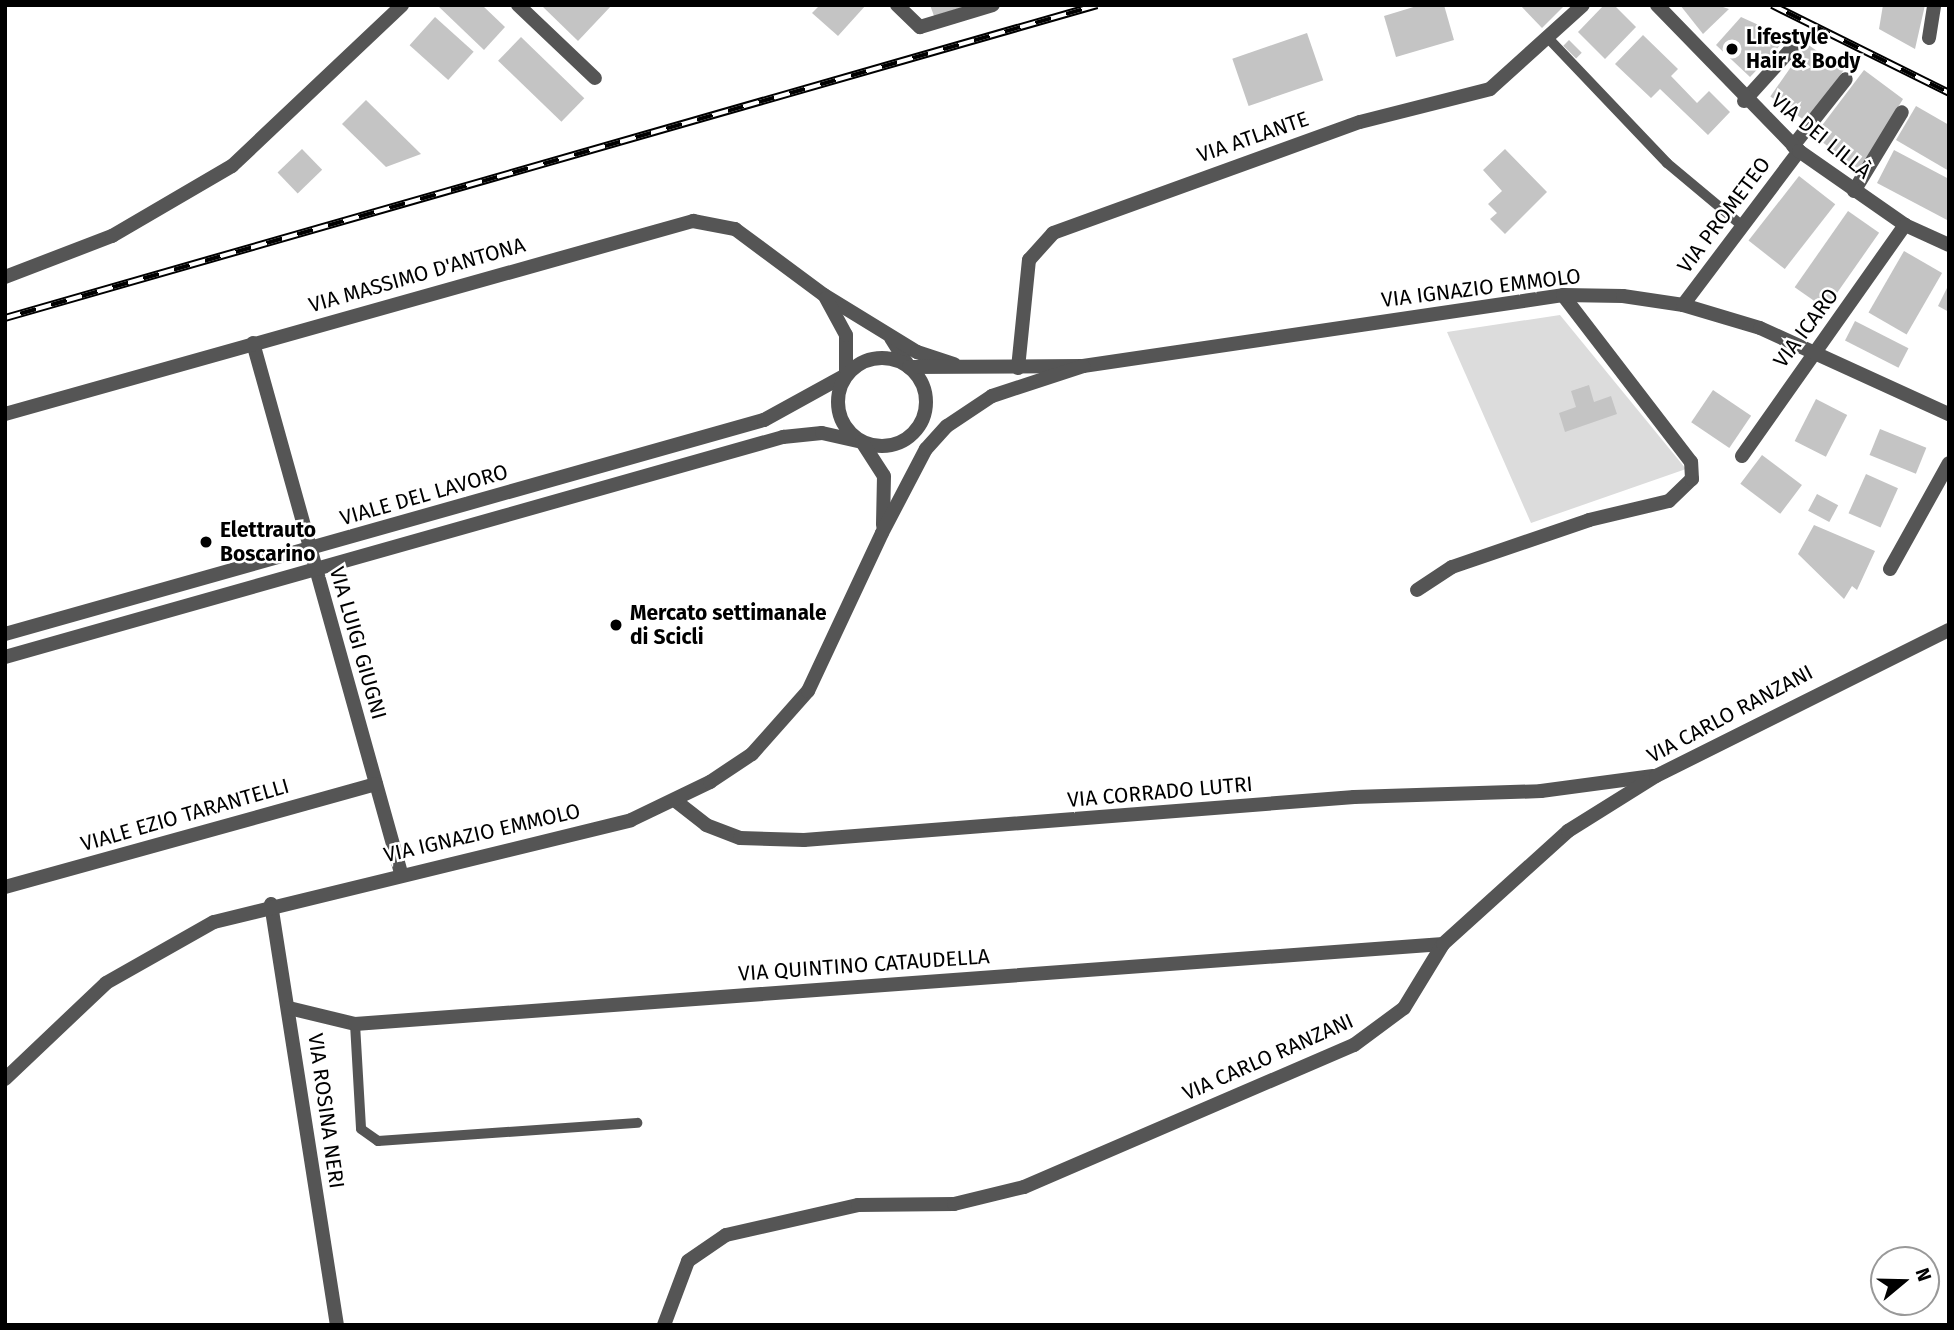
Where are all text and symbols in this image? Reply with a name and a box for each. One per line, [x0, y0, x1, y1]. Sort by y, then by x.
place label: Lifestyle Hair & Body [1746, 24, 1860, 74]
marker: Lifestyle Hair & Body [1724, 41, 1740, 57]
street label: VIA DEI LILLÀ [1766, 88, 1876, 184]
street label: VIA ATLANTE [1194, 106, 1312, 168]
street label: VIA PROMETEO [1672, 152, 1776, 278]
street label: VIA MASSIMO D'ANTONA [306, 232, 528, 318]
street label: VIA IGNAZIO EMMOLO [1380, 263, 1582, 313]
street label: VIA ICARO [1768, 283, 1844, 373]
street label: VIALE DEL LAVORO [337, 459, 511, 531]
place label: Elettrauto Boscarino [220, 517, 316, 567]
marker: Elettrauto Boscarino [198, 534, 214, 550]
street label: VIA LUIGI GIUGNI [324, 564, 392, 722]
place label: Mercato settimanale di Scicli [630, 600, 826, 650]
marker: Mercato settimanale di Scicli [608, 617, 624, 633]
street label: VIA CARLO RANZANI [1643, 660, 1817, 768]
street label: VIA CORRADO LUTRI [1066, 771, 1254, 813]
street label: VIALE EZIO TARANTELLI [78, 773, 292, 857]
street label: VIA IGNAZIO EMMOLO [381, 798, 583, 868]
street label: VIA QUINTINO CATAUDELLA [737, 944, 991, 986]
street label: VIA CARLO RANZANI [1179, 1008, 1357, 1106]
street label: VIA ROSINA NERI [303, 1032, 349, 1190]
north arrow [1870, 1246, 1940, 1316]
text: N [1911, 1265, 1936, 1284]

